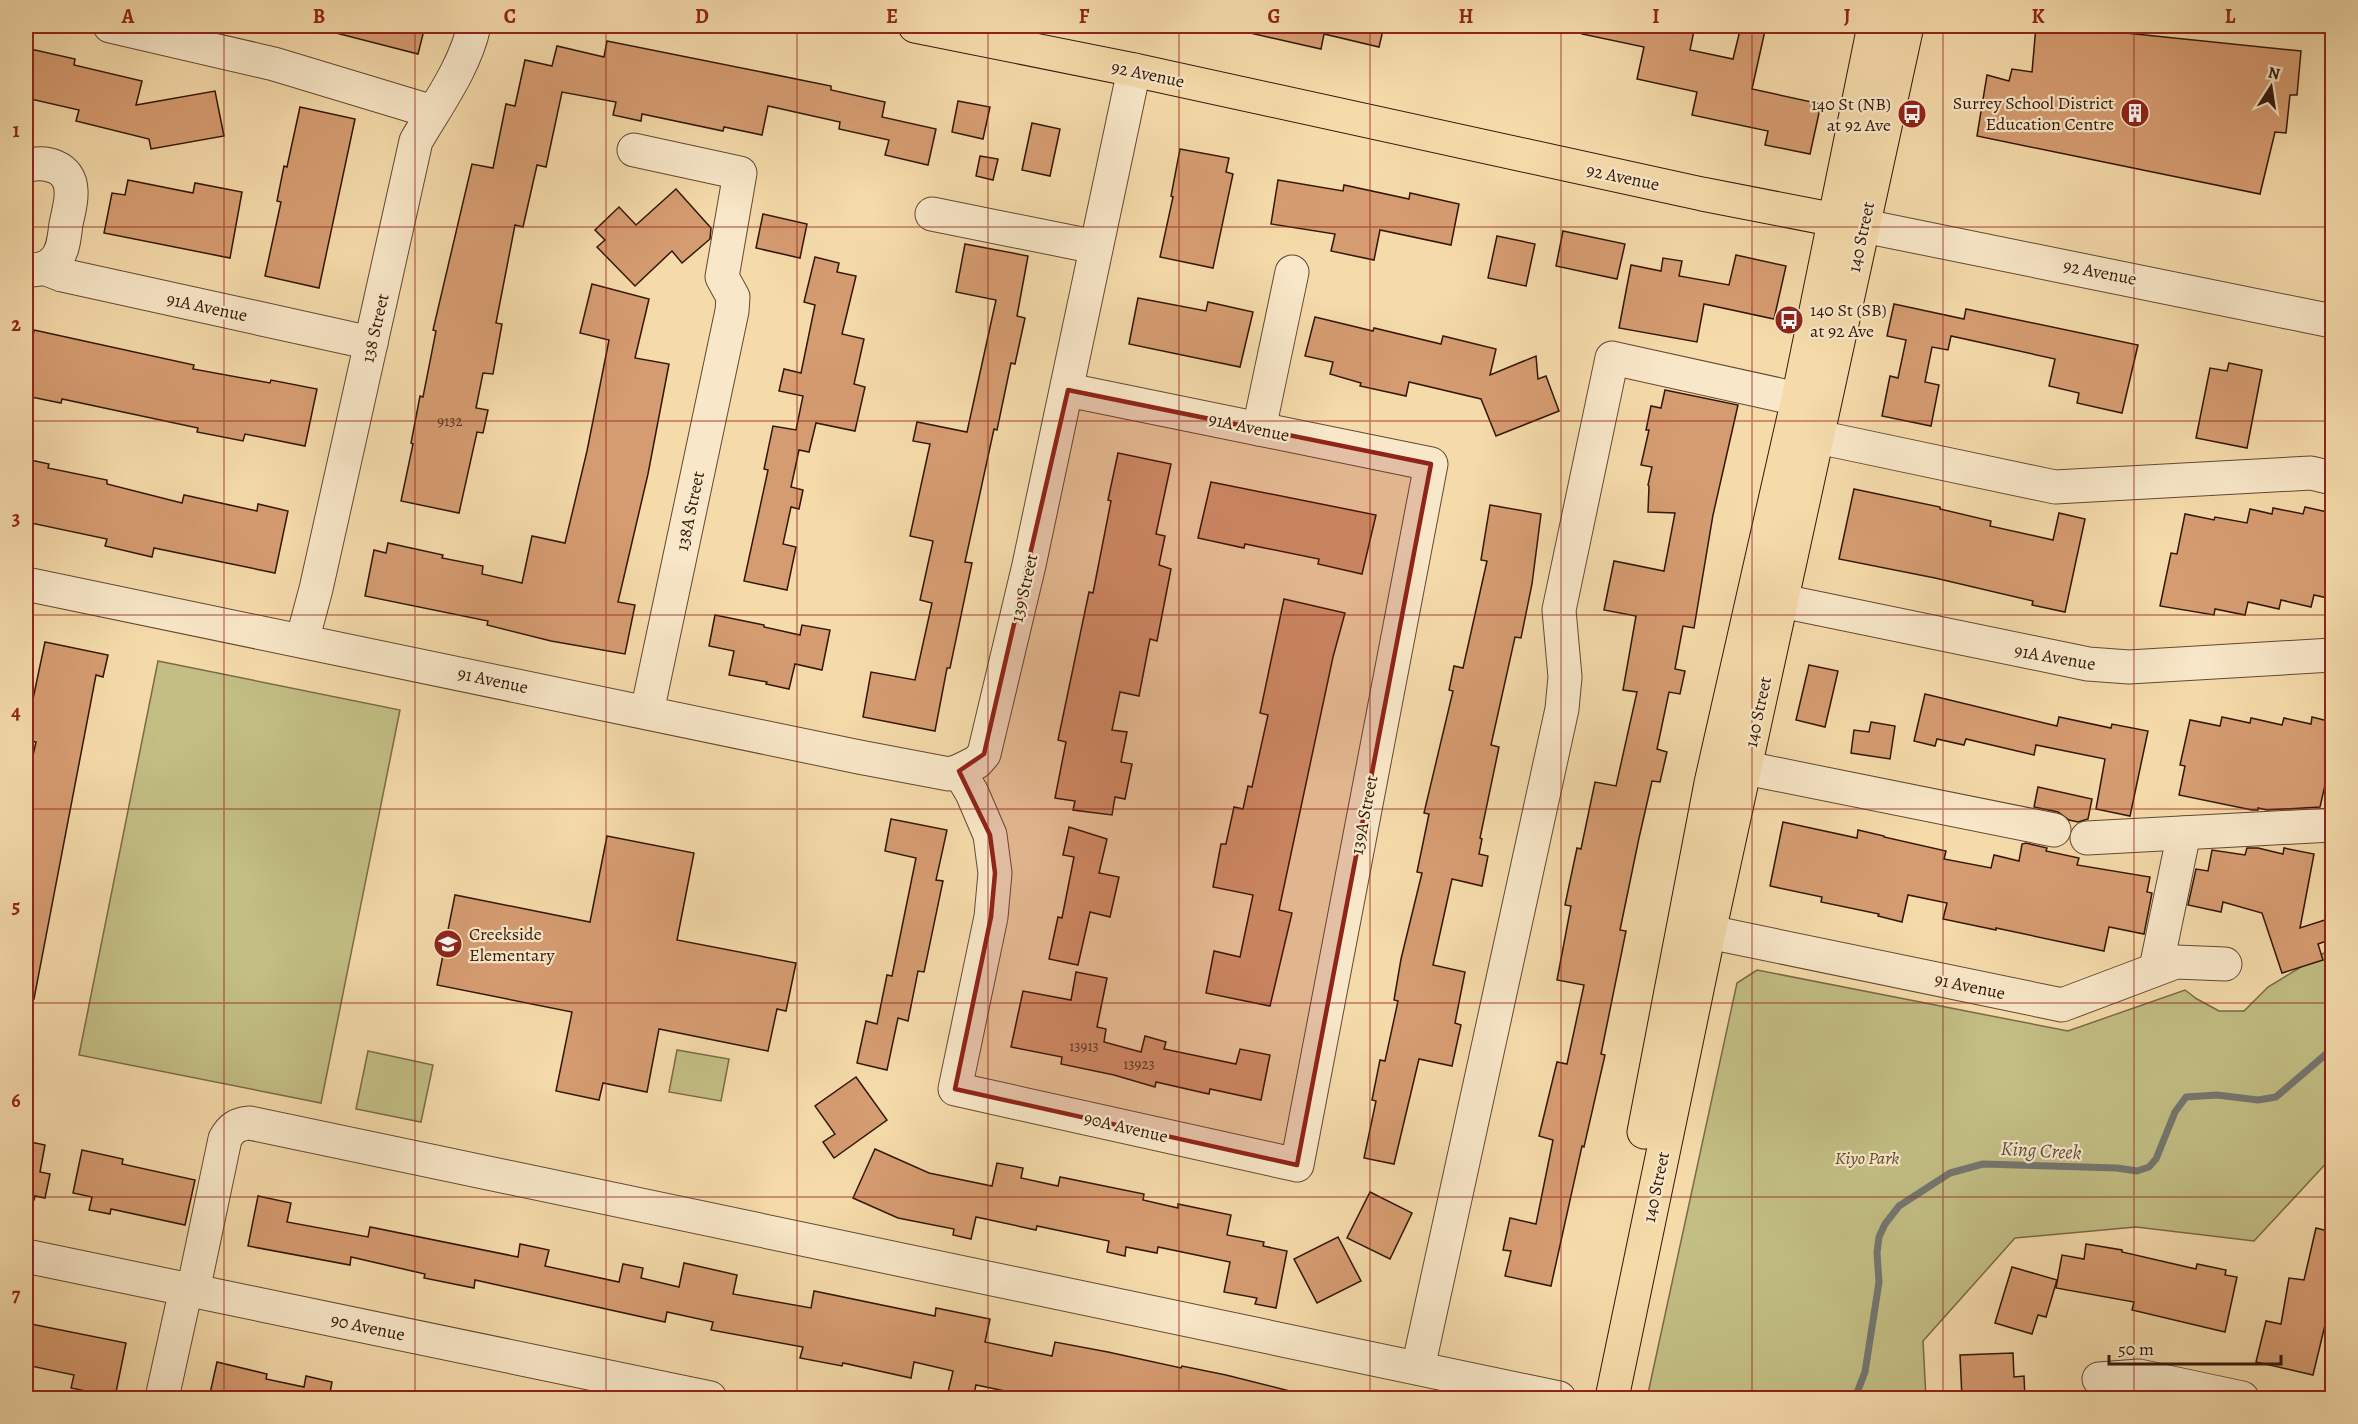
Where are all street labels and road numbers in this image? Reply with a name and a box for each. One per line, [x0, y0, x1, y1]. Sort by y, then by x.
street label: 92 Avenue [1109, 55, 1187, 93]
street label: 92 Avenue [1584, 158, 1662, 196]
street label: 140 Street [1842, 199, 1880, 275]
street label: 92 Avenue [2061, 253, 2139, 291]
street label: 91A Avenue [164, 287, 250, 327]
street label: 138 Street [355, 291, 395, 365]
street label: 91A Avenue [1206, 407, 1292, 447]
street label: 138A Street [670, 469, 710, 553]
street label: 139 Street [1004, 551, 1044, 625]
street label: 91A Avenue [2013, 638, 2097, 676]
street label: 91 Avenue [456, 661, 530, 699]
street label: 140 Street [1739, 674, 1777, 750]
street label: 139A Street [1345, 773, 1383, 857]
street label: 91 Avenue [1933, 967, 2007, 1005]
street label: 90A Avenue [1082, 1106, 1170, 1148]
street label: 140 Street [1637, 1149, 1675, 1225]
street label: 90 Avenue [329, 1307, 407, 1347]

